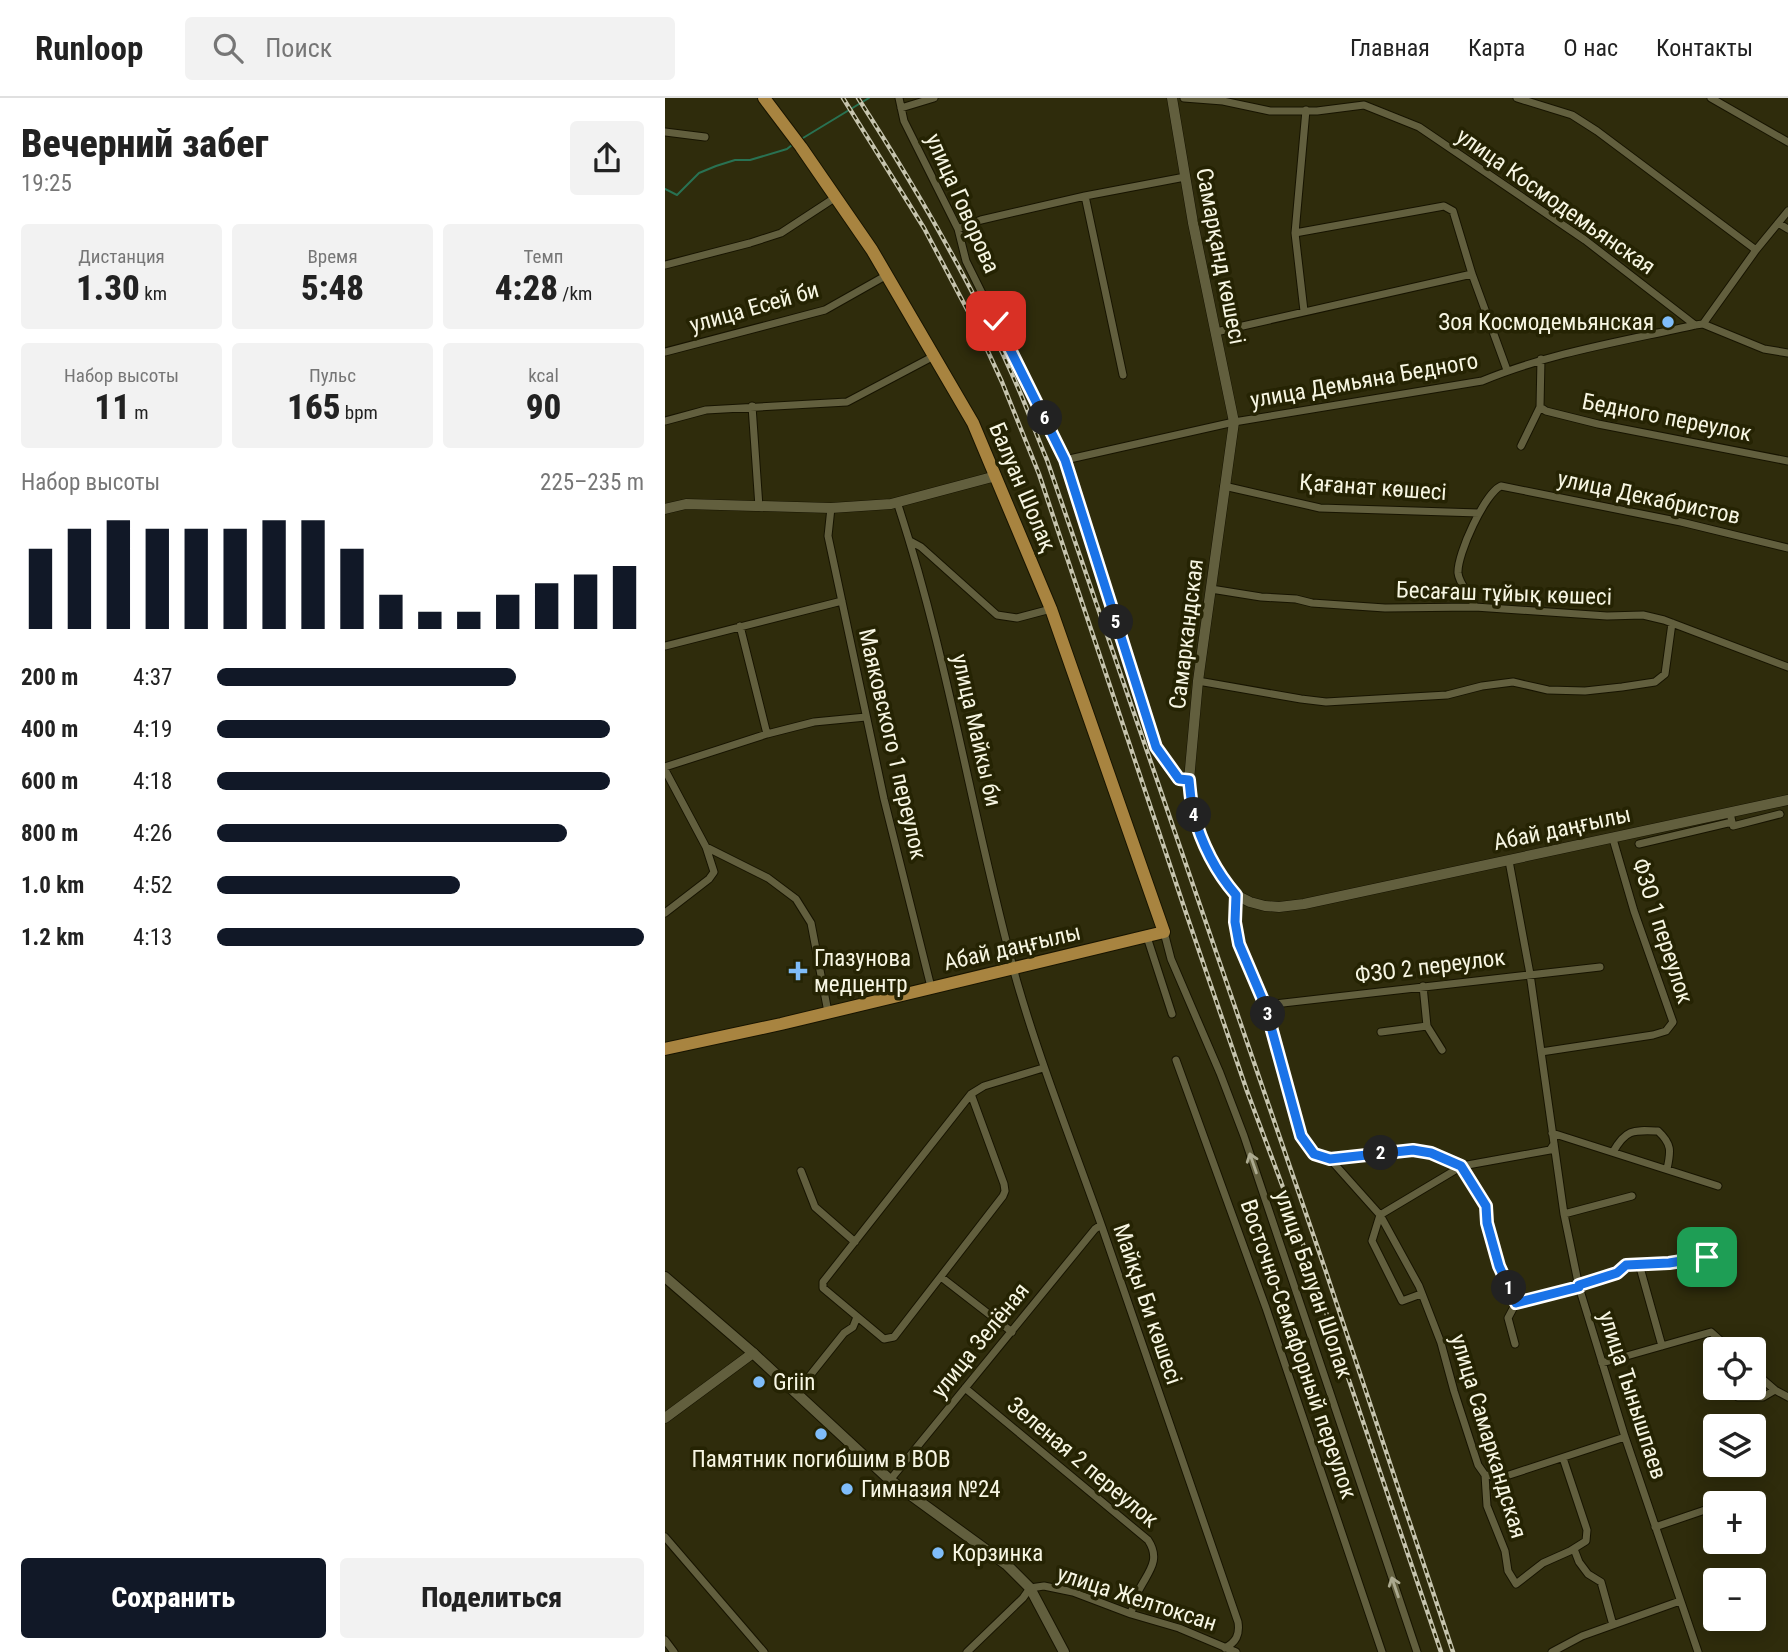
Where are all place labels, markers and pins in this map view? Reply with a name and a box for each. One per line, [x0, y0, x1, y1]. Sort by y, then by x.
pin [966, 291, 1026, 351]
place label: Зоя Космодемьянская [1438, 309, 1654, 336]
marker: Зоя Космодемьянская [1660, 314, 1676, 330]
pin: 6 [1027, 400, 1063, 436]
pin: 5 [1099, 604, 1133, 640]
pin: 4 [1177, 798, 1211, 832]
place label: Глазунова медцентр [814, 945, 911, 998]
marker: Глазунова медцентр [788, 961, 808, 981]
pin: 3 [1251, 996, 1285, 1032]
pin: 2 [1363, 1136, 1399, 1170]
pin [1677, 1227, 1737, 1287]
pin: 1 [1491, 1270, 1527, 1306]
place label: Griin [773, 1369, 815, 1396]
marker: Griin [751, 1374, 767, 1390]
marker: Памятник погибшим в ВОВ [813, 1426, 829, 1442]
place label: Памятник погибшим в ВОВ [691, 1446, 951, 1473]
place label: Гимназия №24 [861, 1476, 1001, 1503]
marker: Гимназия №24 [839, 1481, 855, 1497]
place label: Корзинка [952, 1540, 1043, 1567]
marker: Корзинка [930, 1545, 946, 1561]

